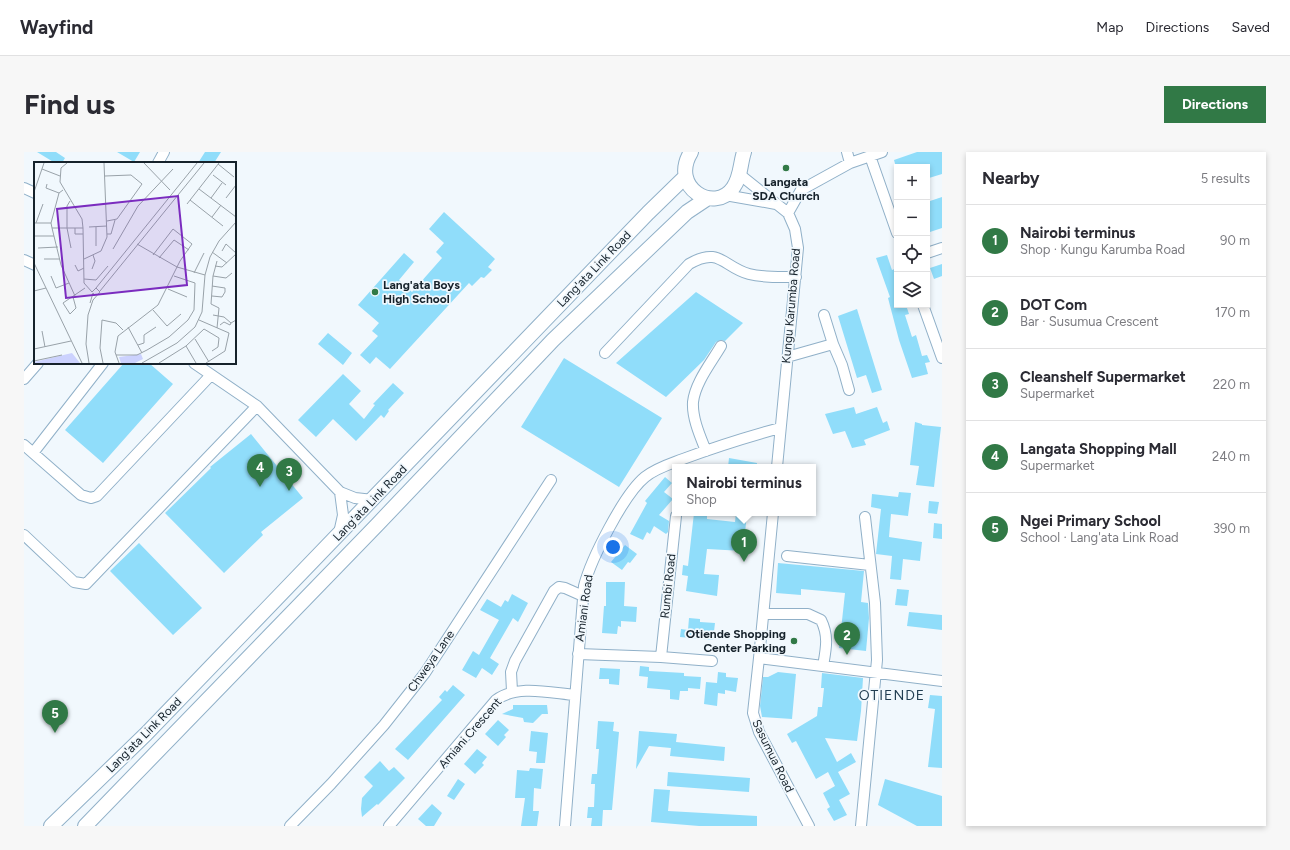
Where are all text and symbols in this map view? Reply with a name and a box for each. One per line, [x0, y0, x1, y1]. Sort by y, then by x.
text: Wayfind [20, 16, 93, 39]
text: Map [1096, 19, 1124, 36]
text: Directions [1146, 19, 1209, 36]
text: Saved [1231, 19, 1270, 36]
button: Directions [1164, 86, 1266, 123]
text: Find us [24, 87, 115, 121]
inset map [34, 162, 236, 364]
marker: Langata SDA Church [781, 163, 791, 173]
map controls [894, 164, 930, 308]
button: + [894, 164, 930, 200]
text: Nearby [982, 168, 1040, 188]
text: 5 results [1201, 171, 1250, 186]
place label: Langata SDA Church [752, 175, 820, 203]
button: − [894, 200, 930, 236]
text: Nairobi terminus [1020, 224, 1135, 242]
street label: Lang'ata Link Road [554, 228, 634, 310]
text: 1 [992, 233, 998, 248]
text: 90 m [1220, 233, 1250, 248]
button: locate [894, 236, 930, 272]
text: Shop · Kungu Karumba Road [1020, 242, 1185, 257]
street label: Kungu Karumba Road [779, 248, 803, 364]
button: layers [894, 272, 930, 308]
place label: Lang'ata Boys High School [383, 278, 460, 306]
marker: Lang'ata Boys High School [370, 287, 380, 297]
text: DOT Com [1020, 296, 1087, 314]
text: 2 [991, 305, 999, 320]
text: 170 m [1215, 305, 1250, 320]
text: Bar · Susumua Crescent [1020, 314, 1159, 329]
text: Cleanshelf Supermarket [1020, 368, 1186, 386]
text: 3 [991, 377, 999, 392]
text: 220 m [1213, 377, 1250, 392]
text: Supermarket [1020, 386, 1095, 401]
text: Langata Shopping Mall [1020, 440, 1177, 458]
text: 4 [991, 449, 999, 464]
text: 240 m [1212, 449, 1250, 464]
pin: 4 [247, 454, 273, 487]
pin: 3 [276, 458, 302, 491]
text: Supermarket [1020, 458, 1095, 473]
street label: Lang'ata Link Road [330, 462, 410, 544]
popup [672, 464, 816, 516]
text: Nairobi terminus [686, 474, 802, 492]
text: Shop [686, 492, 717, 507]
text: Ngei Primary School [1020, 512, 1161, 530]
text: 5 [991, 521, 999, 536]
text: 390 m [1213, 521, 1250, 536]
pin: 1 [731, 529, 757, 562]
text: School · Lang'ata Link Road [1020, 530, 1179, 545]
your location [603, 537, 623, 557]
street label: Rumbi Road [658, 553, 678, 619]
street label: Amiani Road [572, 574, 596, 642]
pin: 2 [834, 622, 860, 655]
street label: Chweya Lane [405, 627, 458, 694]
place label: Otiende Shopping Center Parking [686, 627, 786, 655]
marker: Otiende Shopping Center Parking [789, 636, 799, 646]
district label: OTIENDE [859, 687, 925, 704]
street label: Lang'ata Link Road [104, 695, 184, 775]
street label: Amiani Crescent [436, 695, 505, 771]
pin: 5 [42, 700, 68, 733]
street label: Sasumua Road [749, 717, 797, 795]

